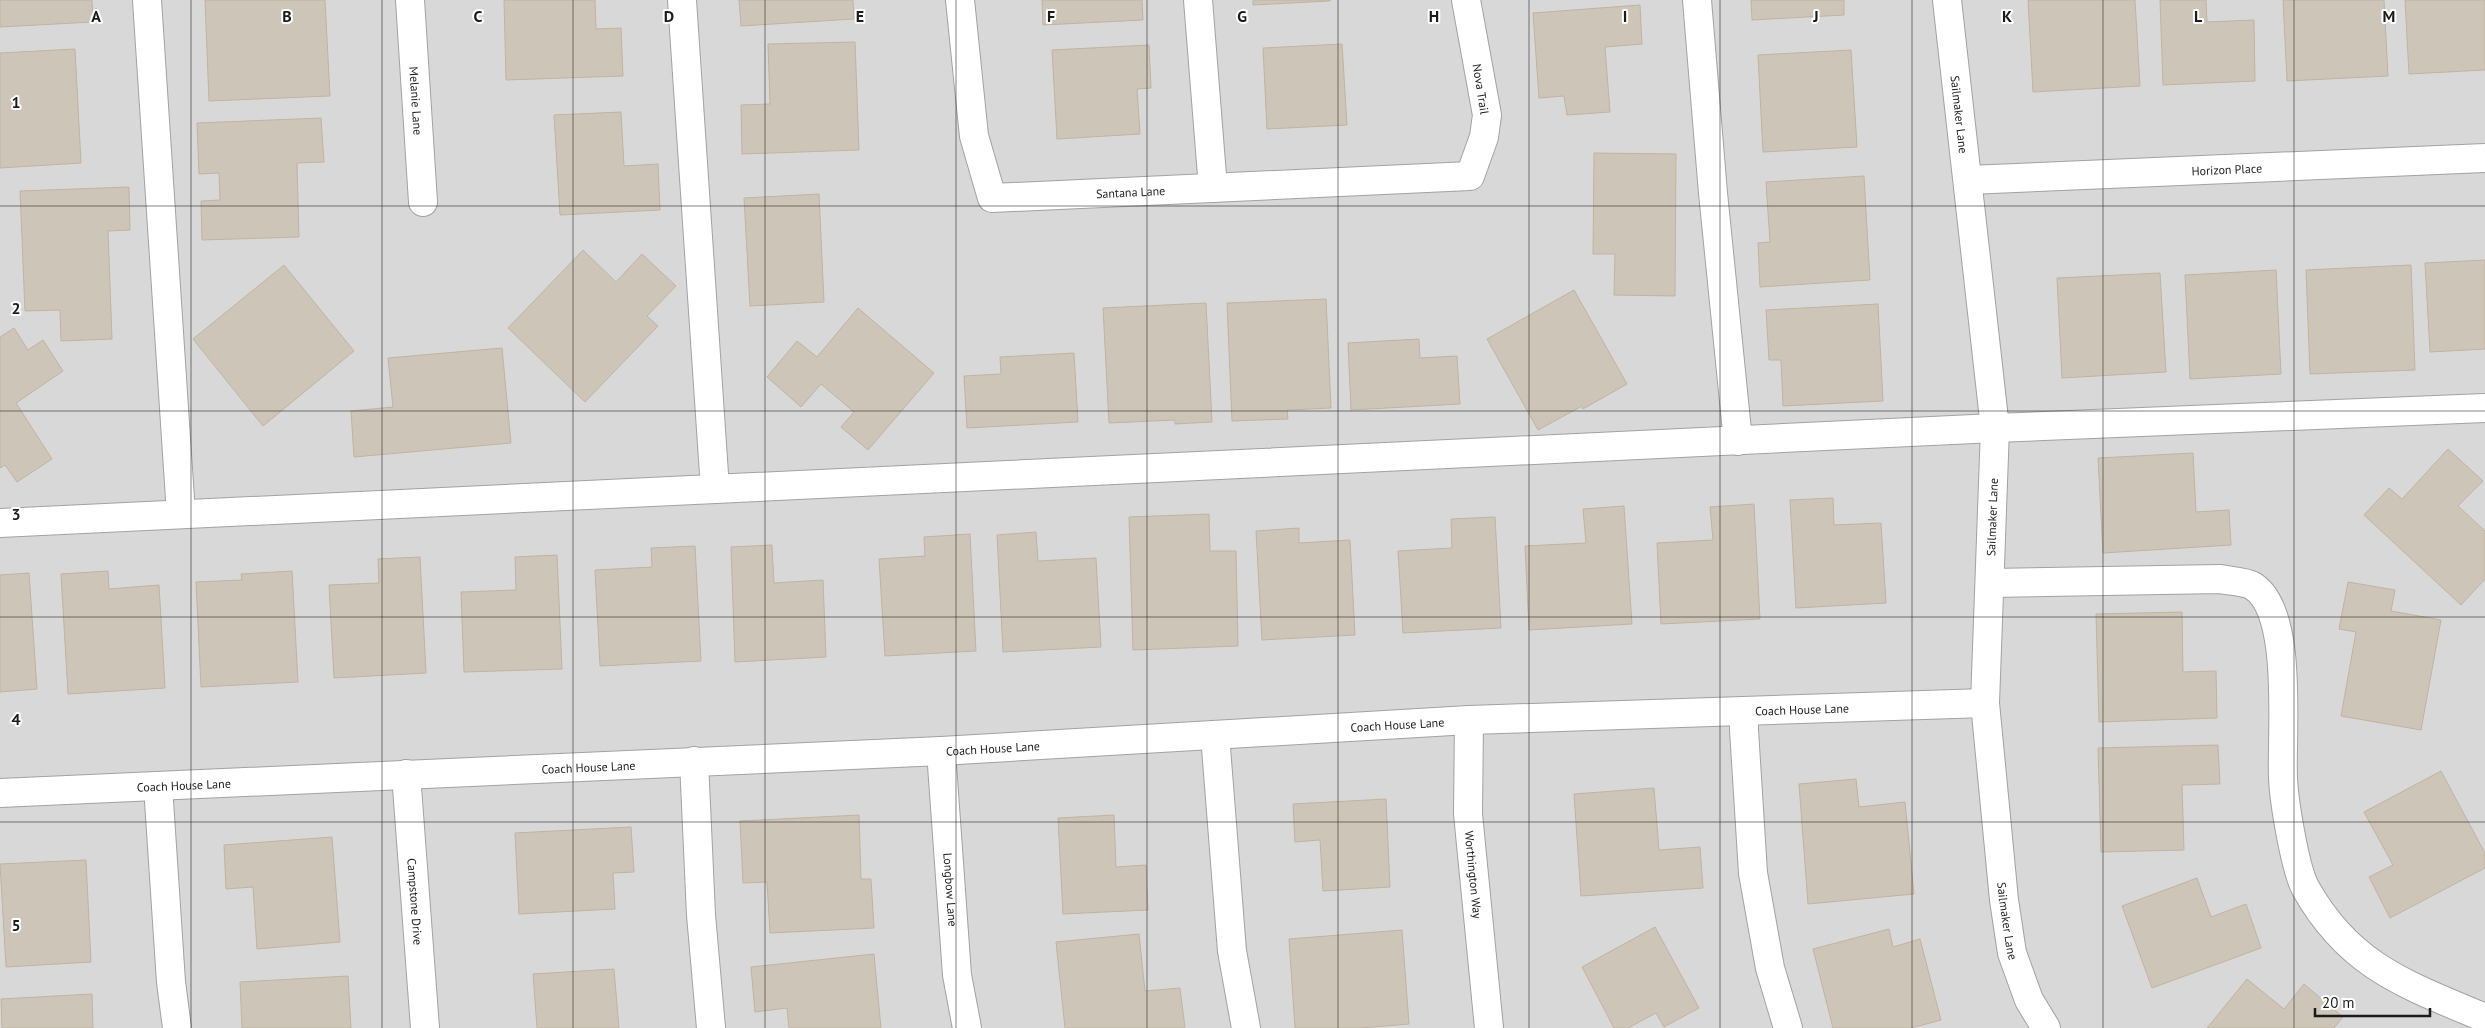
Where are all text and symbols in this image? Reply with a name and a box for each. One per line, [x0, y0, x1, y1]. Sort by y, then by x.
text: A [91, 6, 101, 26]
text: B [282, 6, 292, 26]
text: C [474, 6, 483, 26]
text: D [664, 6, 674, 26]
text: E [856, 6, 864, 26]
text: F [1047, 6, 1055, 26]
text: G [1237, 6, 1247, 26]
text: H [1429, 6, 1439, 26]
text: I [1623, 6, 1627, 26]
text: J [1812, 6, 1819, 26]
text: K [2002, 6, 2012, 26]
text: L [2194, 6, 2203, 26]
text: M [2383, 6, 2395, 26]
street label: Nova Trail [1470, 63, 1492, 116]
street label: Melanie Lane [407, 66, 426, 136]
street label: Sailmaker Lane [1948, 74, 1972, 154]
text: 1 [11, 92, 21, 112]
street label: Horizon Place [2191, 160, 2262, 178]
street label: Santana Lane [1096, 183, 1166, 201]
text: 2 [11, 298, 21, 318]
street label: Sailmaker Lane [1983, 478, 2001, 556]
text: 3 [11, 504, 21, 524]
street label: Coach House Lane [1755, 700, 1849, 718]
text: 4 [11, 709, 21, 729]
street label: Coach House Lane [1350, 714, 1445, 734]
street label: Coach House Lane [946, 738, 1040, 758]
street label: Coach House Lane [541, 757, 636, 776]
street label: Coach House Lane [137, 775, 231, 794]
street label: Worthington Way [1462, 830, 1486, 920]
street label: Longbow Lane [941, 852, 961, 927]
street label: Campstone Drive [405, 858, 426, 946]
street label: Sailmaker Lane [1995, 881, 2021, 962]
text: 5 [11, 915, 21, 935]
scale bar [2315, 986, 2430, 1018]
text: 20 m [2322, 993, 2355, 1012]

